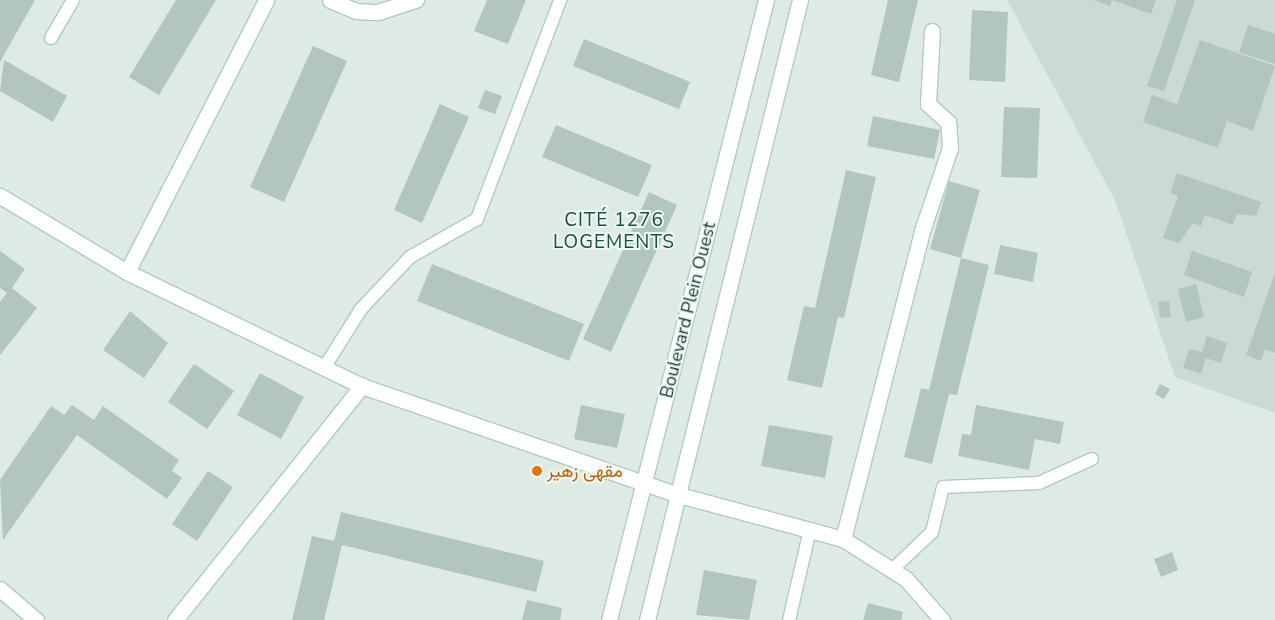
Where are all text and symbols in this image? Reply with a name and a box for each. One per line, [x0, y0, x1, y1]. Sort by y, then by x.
district label: CITÉ 1276 LOGEMENTS [552, 210, 676, 254]
street label: Boulevard Plein Ouest [656, 220, 720, 400]
place label: مقهى زهير [547, 460, 623, 482]
marker: مقهى زهير [531, 465, 543, 477]

